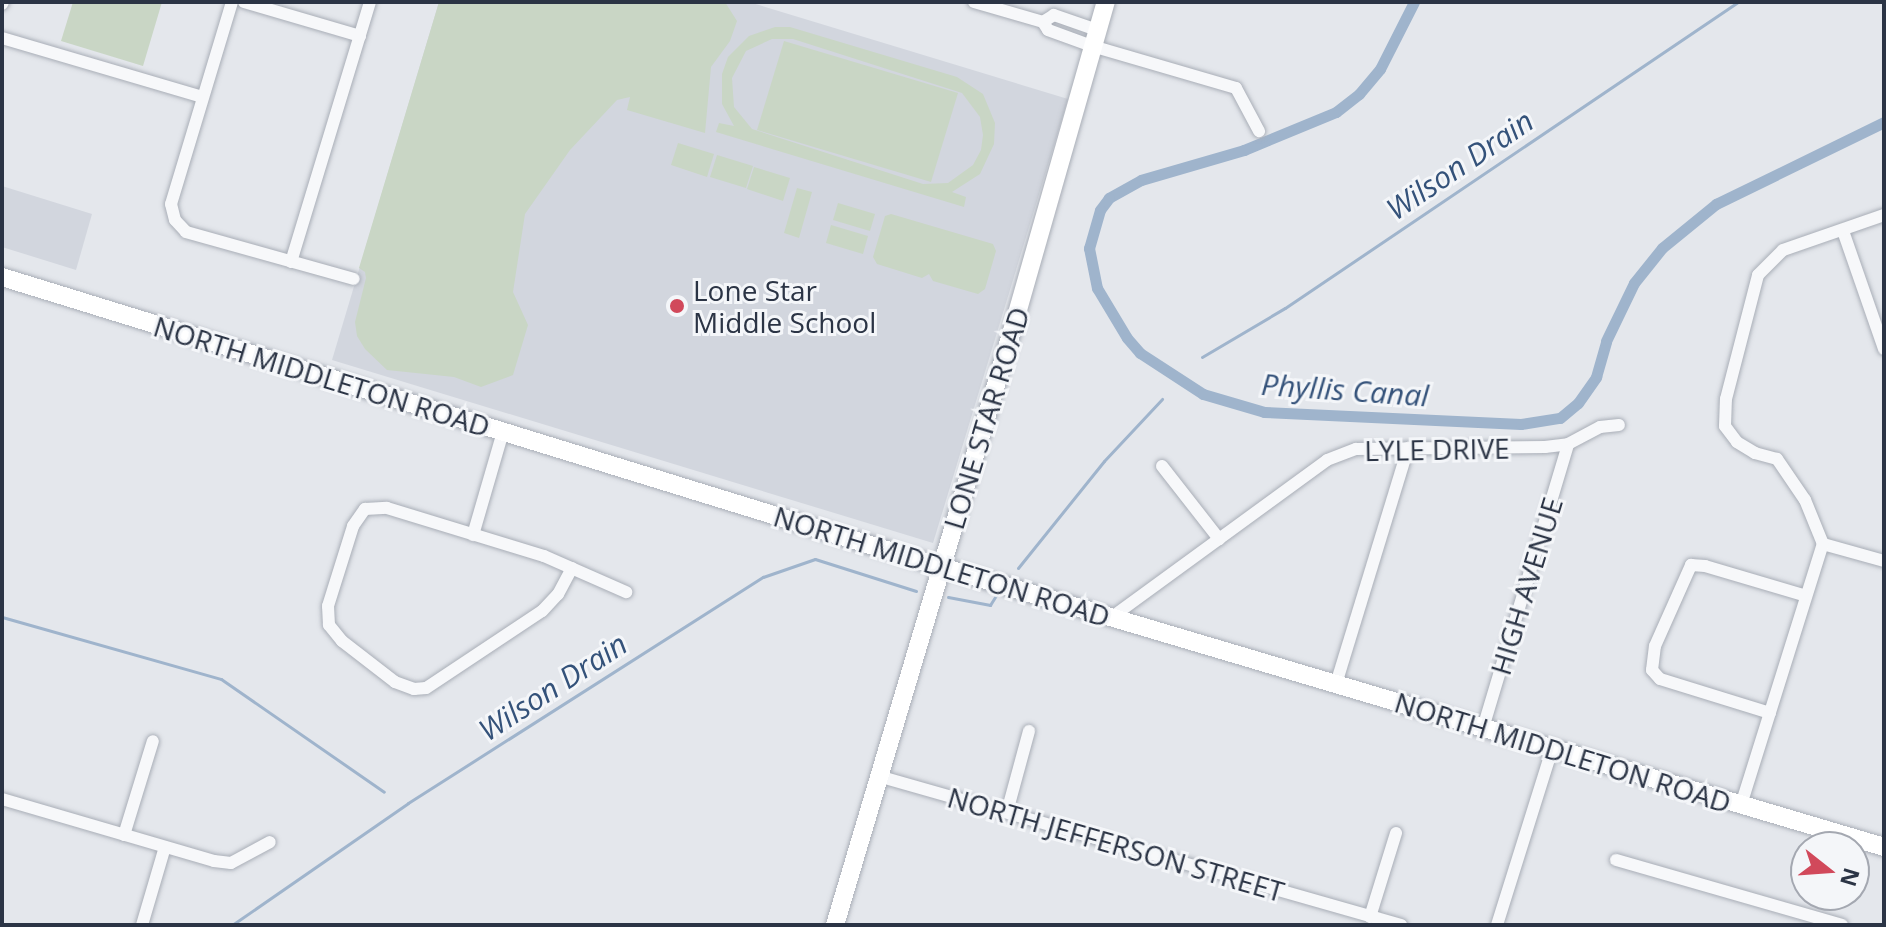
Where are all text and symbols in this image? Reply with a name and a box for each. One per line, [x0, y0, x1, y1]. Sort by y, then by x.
water label: Wilson Drain [1380, 103, 1540, 227]
place label: Lone Star Middle School [693, 273, 876, 339]
marker: Lone Star Middle School [668, 297, 686, 315]
street label: LONE STAR ROAD [936, 303, 1036, 533]
street label: NORTH MIDDLETON ROAD [150, 309, 494, 443]
water label: Phyllis Canal [1260, 366, 1430, 414]
street label: LYLE DRIVE [1364, 431, 1510, 467]
street label: HIGH AVENUE [1483, 493, 1569, 679]
street label: NORTH MIDDLETON ROAD [770, 499, 1114, 633]
water label: Wilson Drain [472, 626, 634, 748]
street label: NORTH MIDDLETON ROAD [1391, 685, 1735, 819]
street label: NORTH JEFFERSON STREET [944, 780, 1288, 908]
north arrow [1790, 831, 1870, 911]
text: N [1834, 864, 1868, 890]

